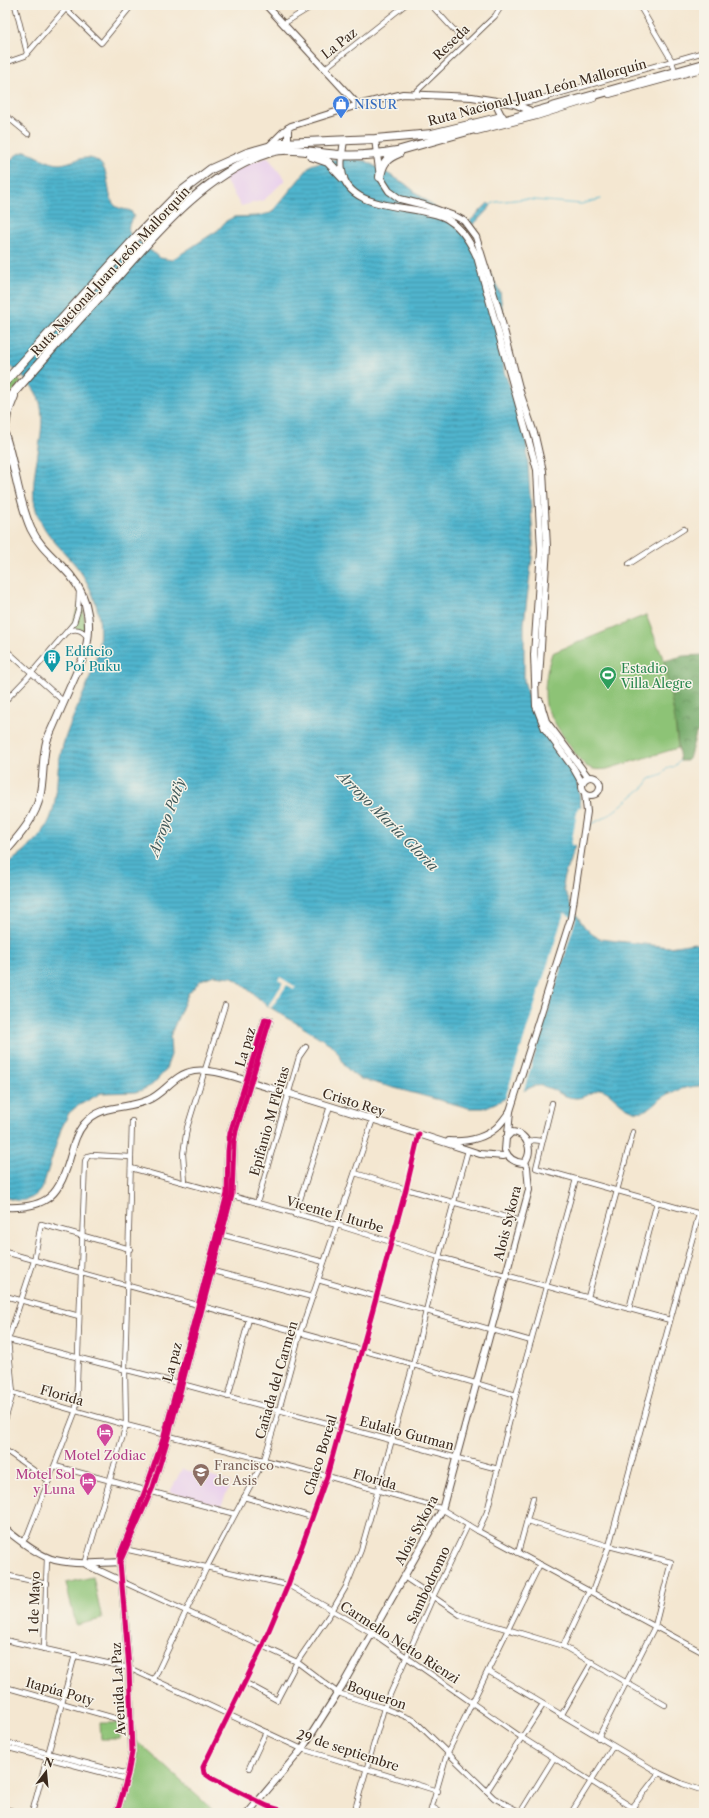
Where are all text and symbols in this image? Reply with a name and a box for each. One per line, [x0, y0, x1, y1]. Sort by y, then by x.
street label: Reseda [429, 21, 473, 63]
street label: La Paz [318, 24, 360, 62]
street label: Ruta Nacional Juan León Mallorquín [426, 55, 648, 129]
shop icon: NISUR [331, 94, 351, 119]
place label: NISUR [354, 96, 398, 112]
street label: Ruta Nacional Juan León Mallorquín [27, 183, 193, 359]
place label: Edificio Poí Puku [65, 643, 121, 674]
building icon: Edificio Poí Puku [42, 648, 62, 673]
place label: Estadio Villa Alegre [620, 660, 692, 691]
sports icon: Estadio Villa Alegre [598, 665, 618, 690]
water label: Arroyo María Gloria [333, 766, 442, 875]
water label: Arroyo Poti'y [144, 776, 189, 860]
street label: La paz [231, 1025, 259, 1069]
street label: Epifanio M Fleitas [246, 1064, 292, 1178]
street label: Cristo Rey [321, 1085, 388, 1119]
street label: Alois Sykora [490, 1184, 524, 1263]
street label: Vicente I. Iturbe [284, 1192, 386, 1236]
street label: Cañada del Carmen [251, 1319, 301, 1441]
street label: La paz [159, 1340, 185, 1384]
street label: Florida [38, 1381, 86, 1409]
street label: Chaco Boreal [300, 1413, 340, 1497]
street label: Eulalio Gutman [358, 1413, 456, 1453]
hotel icon: Motel Zodiac [95, 1422, 115, 1447]
place label: Motel Zodiac [64, 1447, 146, 1463]
place label: Francisco de Asis [214, 1457, 274, 1488]
school or university icon: Francisco de Asis [191, 1462, 211, 1487]
street label: Florida [351, 1465, 399, 1493]
place label: Motel Sol y Luna [15, 1466, 75, 1497]
hotel icon: Motel Sol y Luna [78, 1471, 98, 1496]
street label: Alois Sykora [390, 1492, 441, 1568]
street label: Sambodromo [403, 1544, 453, 1626]
street label: 1 de Mayo [25, 1571, 43, 1633]
street label: Carmello Netto Rienzi [337, 1598, 463, 1687]
street label: Avenida La Paz [108, 1642, 128, 1737]
street label: Itapúa Poty [24, 1674, 97, 1709]
street label: Boqueron [345, 1677, 409, 1713]
street label: 29 de septiembre [295, 1726, 401, 1774]
north arrow [26, 1752, 66, 1792]
text: N [42, 1754, 56, 1771]

